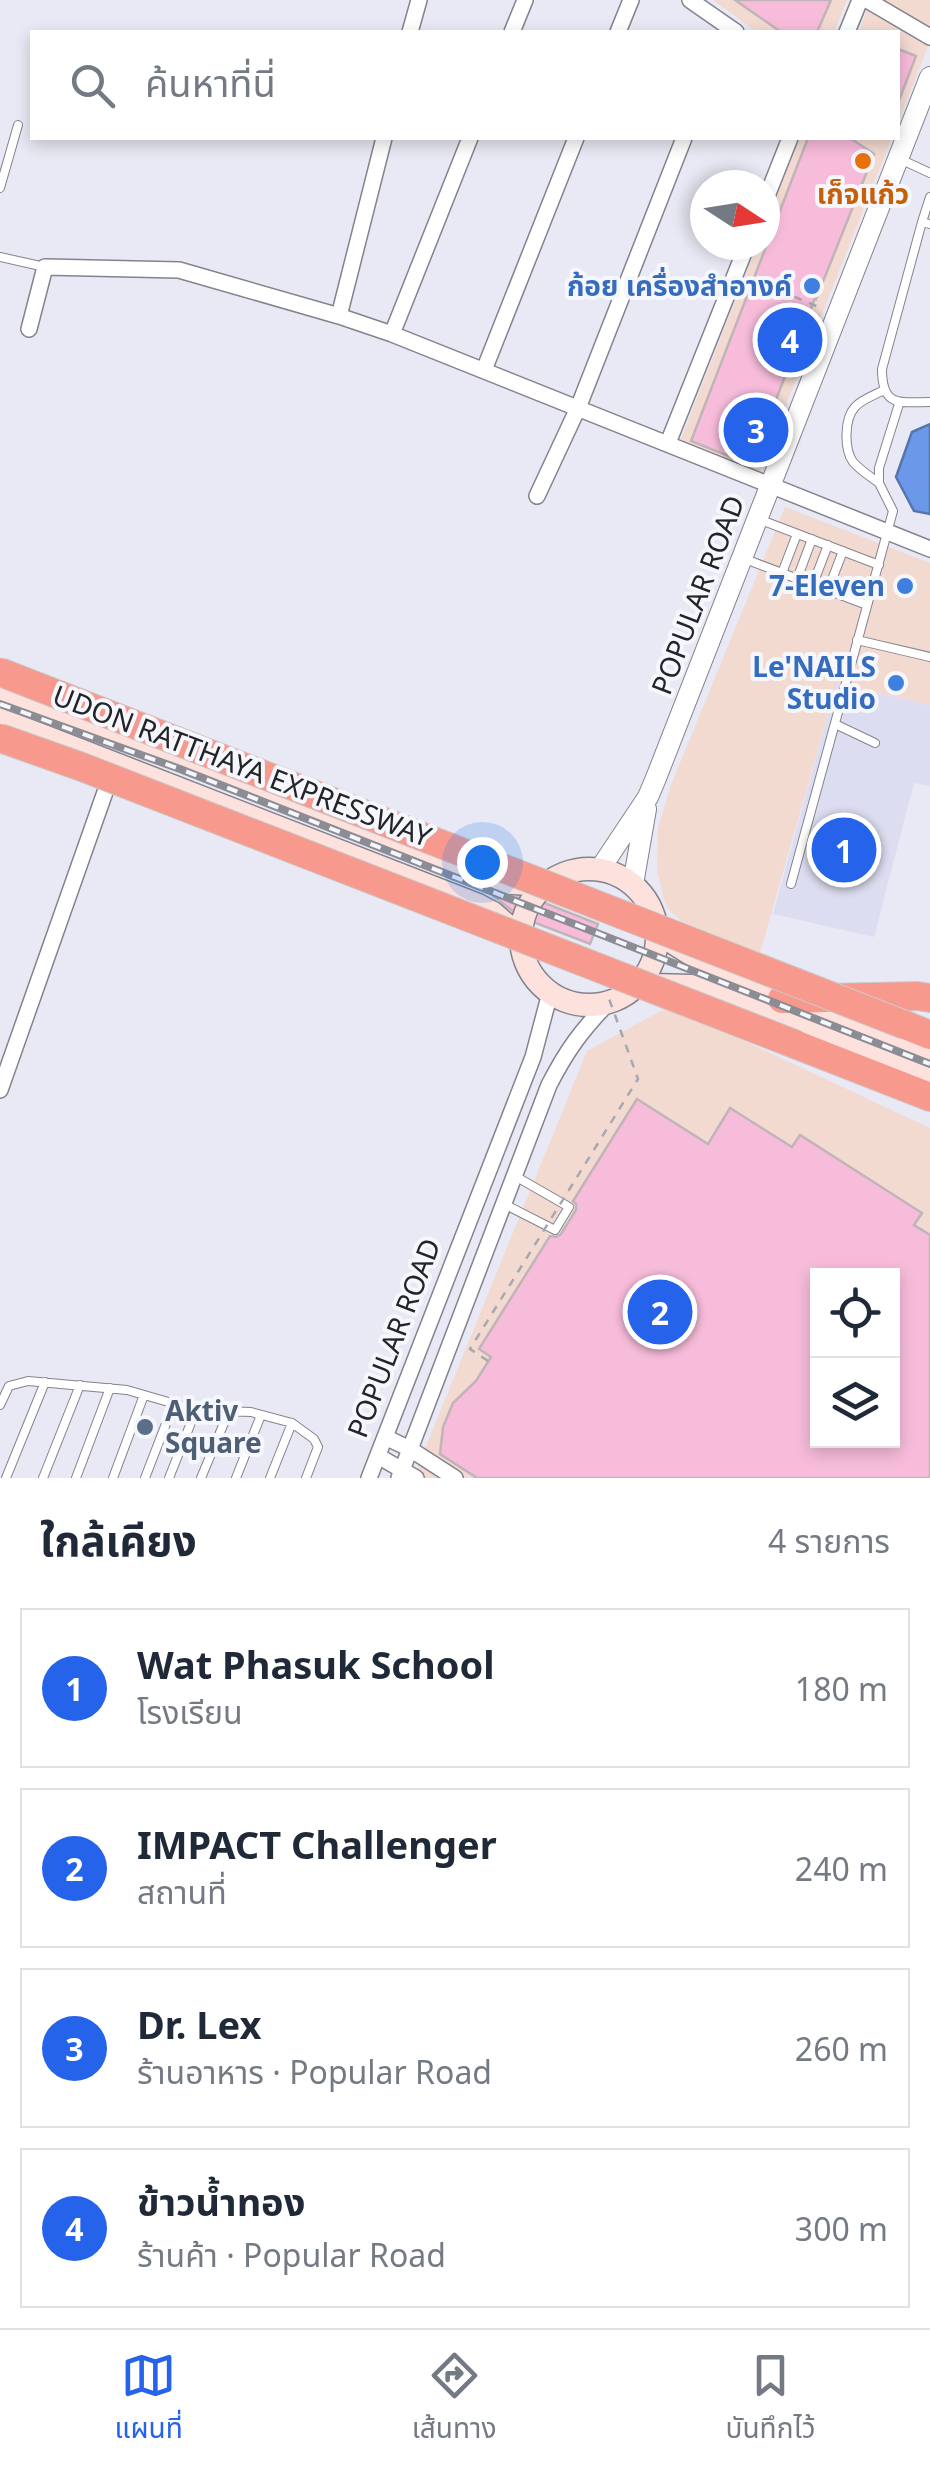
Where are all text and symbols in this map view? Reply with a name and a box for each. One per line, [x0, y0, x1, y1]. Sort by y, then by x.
search box [30, 30, 900, 140]
text: ค้นหาที่นี่ [145, 56, 276, 108]
icon: search [65, 58, 120, 113]
marker: เก็จแก้ว [852, 150, 874, 172]
north arrow [690, 170, 780, 260]
place label: เก็จแก้ว [817, 174, 909, 212]
place label: ก้อย เครื่องสำอางค์ [567, 266, 792, 304]
marker: ก้อย เครื่องสำอางค์ [801, 275, 823, 297]
pin: 4 [758, 302, 822, 378]
pin: 3 [724, 392, 788, 468]
street label: POPULAR ROAD [642, 490, 753, 700]
place label: 7-Eleven [769, 566, 885, 604]
marker: 7-Eleven [894, 575, 916, 597]
place label: Le'NAILS Studio [752, 647, 876, 717]
marker: Le'NAILS Studio [885, 672, 907, 694]
street label: UDON RATTHAYA EXPRESSWAY [48, 675, 437, 855]
pin: 1 [812, 812, 876, 888]
your location [457, 837, 508, 888]
street label: POPULAR ROAD [338, 1233, 449, 1443]
map controls [810, 1268, 900, 1448]
button: locate [810, 1268, 900, 1358]
pin: 2 [628, 1274, 692, 1350]
button: layers [810, 1358, 900, 1448]
place label: Aktiv Square [165, 1391, 262, 1461]
marker: Aktiv Square [134, 1416, 156, 1438]
text: ใกล้เคียง [40, 1511, 197, 1568]
text: 4 รายการ [768, 1519, 890, 1562]
text: Wat Phasuk School [137, 1638, 494, 1690]
text: 1 [65, 1667, 84, 1710]
text: 180 m [795, 1667, 888, 1710]
text: โรงเรียน [137, 1690, 243, 1733]
text: IMPACT Challenger [137, 1818, 497, 1870]
text: 2 [65, 1847, 84, 1890]
text: 240 m [795, 1847, 888, 1890]
text: สถานที่ [137, 1870, 227, 1913]
text: Dr. Lex [137, 1998, 261, 2050]
text: 3 [65, 2027, 84, 2070]
text: 260 m [795, 2027, 888, 2070]
text: ร้านอาหาร · Popular Road [137, 2050, 492, 2093]
text: ข้าวน้ำทอง [137, 2175, 305, 2227]
text: 4 [65, 2207, 84, 2250]
text: 300 m [795, 2207, 888, 2250]
text: ร้านค้า · Popular Road [137, 2233, 446, 2276]
tab: แผนที่ [115, 2348, 183, 2451]
tab: เส้นทาง [412, 2348, 496, 2451]
tab: บันทึกไว้ [726, 2348, 815, 2451]

